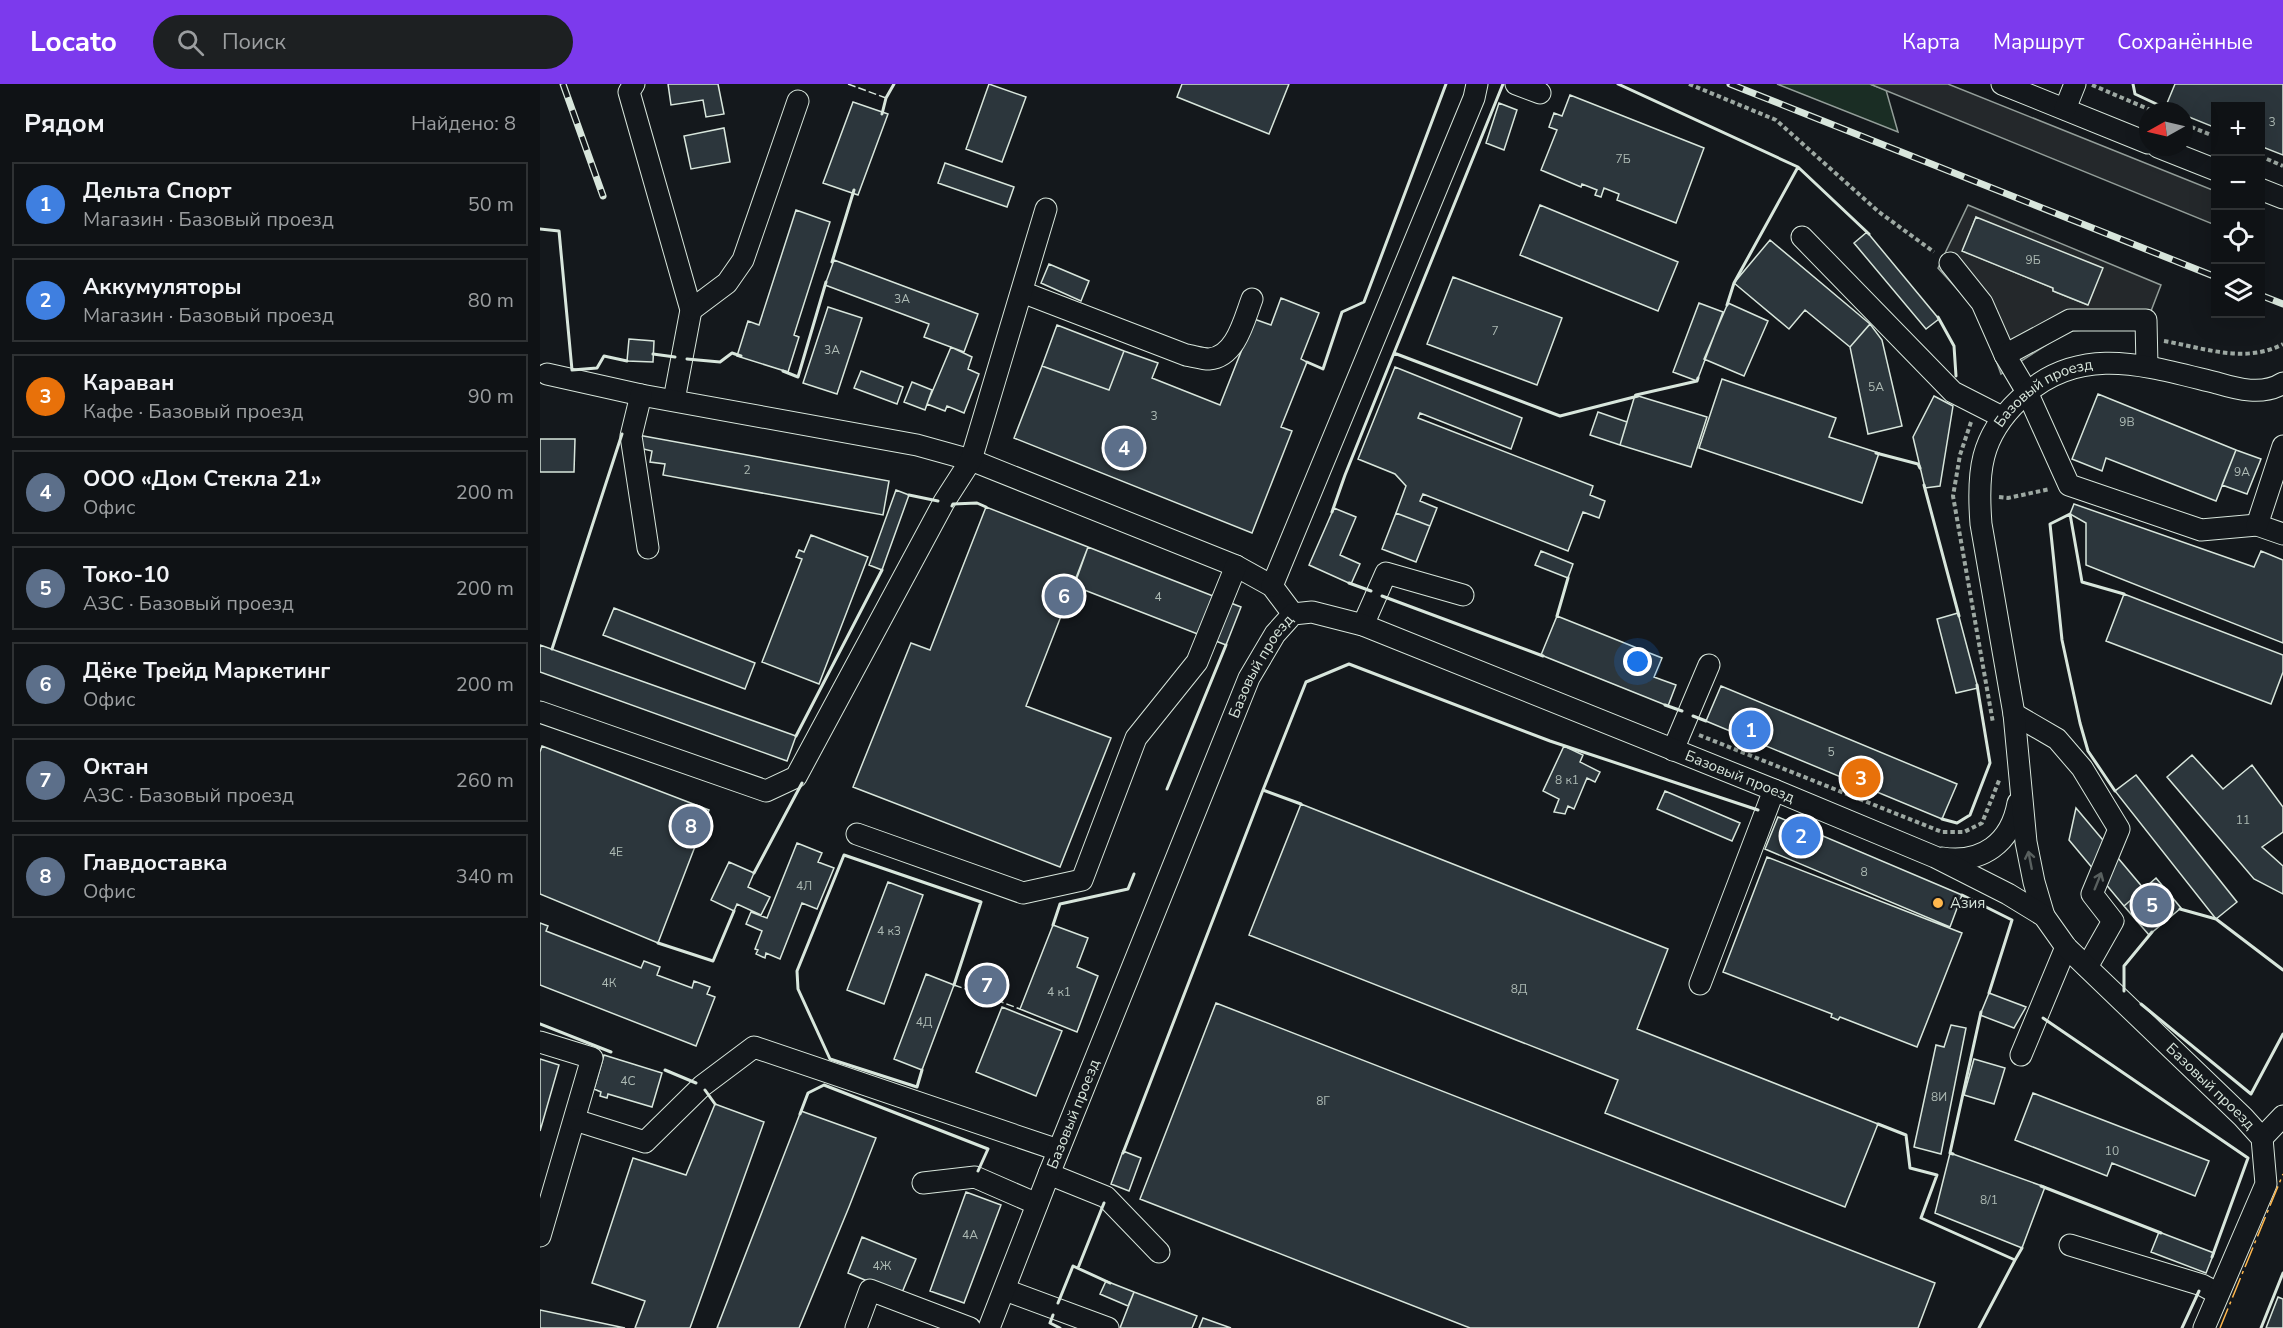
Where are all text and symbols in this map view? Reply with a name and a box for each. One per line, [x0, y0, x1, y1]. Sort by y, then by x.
search box [153, 15, 573, 69]
text: Locato [30, 23, 117, 61]
icon: search [174, 26, 207, 59]
text: Поиск [222, 27, 286, 57]
text: Карта [1902, 28, 1960, 56]
text: Маршрут [1993, 28, 2084, 56]
text: Сохранённые [2117, 28, 2253, 56]
north arrow [2139, 102, 2193, 156]
map controls [2211, 102, 2265, 318]
button: + [2211, 102, 2265, 156]
text: Рядом [24, 106, 105, 141]
text: Найдено: 8 [411, 110, 516, 137]
house number: 3 [2268, 114, 2276, 130]
house number: 7Б [1615, 151, 1631, 167]
button: − [2211, 156, 2265, 210]
text: Дельта Спорт [83, 176, 231, 206]
text: 1 [40, 191, 52, 218]
text: 50 m [468, 191, 514, 218]
text: Магазин · Базовый проезд [83, 206, 334, 233]
button: locate [2211, 210, 2265, 264]
house number: 9Б [2025, 252, 2041, 268]
button: layers [2211, 264, 2265, 318]
text: Аккумуляторы [83, 272, 241, 302]
text: 2 [40, 287, 52, 314]
text: 80 m [468, 287, 514, 314]
house number: 3А [894, 291, 910, 307]
text: Магазин · Базовый проезд [83, 302, 334, 329]
house number: 7 [1491, 323, 1499, 339]
house number: 3А [824, 342, 840, 358]
street label: Базовый проезд [1989, 354, 2094, 431]
text: Караван [83, 368, 174, 398]
house number: 5А [1868, 379, 1884, 395]
text: 3 [40, 383, 52, 410]
text: 90 m [468, 383, 514, 410]
text: Кафе · Базовый проезд [83, 398, 303, 425]
house number: 3 [1150, 408, 1158, 424]
house number: 9В [2119, 414, 2135, 430]
pin: 4 [1104, 426, 1144, 470]
house number: 2 [743, 462, 751, 478]
text: ООО «Дом Стекла 21» [83, 464, 322, 494]
house number: 9А [2234, 464, 2250, 480]
text: 4 [40, 479, 52, 506]
text: 200 m [456, 479, 514, 506]
text: Офис [83, 494, 135, 521]
text: Токо-10 [83, 560, 169, 590]
pin: 6 [1044, 574, 1084, 618]
text: 5 [40, 575, 52, 602]
text: 200 m [456, 575, 514, 602]
house number: 4 [1154, 589, 1162, 605]
text: АЗС · Базовый проезд [83, 590, 294, 617]
street label: Базовый проезд [1224, 610, 1298, 721]
your location [1623, 647, 1652, 676]
text: Дёке Трейд Маркетинг [83, 656, 330, 686]
text: 6 [40, 671, 52, 698]
text: 200 m [456, 671, 514, 698]
text: Офис [83, 686, 135, 713]
pin: 1 [1732, 708, 1770, 752]
house number: 5 [1827, 744, 1835, 760]
street label: Базовый проезд [1682, 745, 1798, 808]
text: Октан [83, 752, 149, 782]
pin: 3 [1842, 756, 1880, 800]
text: 7 [40, 767, 52, 794]
text: 260 m [456, 767, 514, 794]
house number: 8 к1 [1555, 772, 1579, 788]
text: АЗС · Базовый проезд [83, 782, 294, 809]
pin: 8 [672, 804, 710, 848]
house number: 11 [2236, 812, 2250, 828]
pin: 2 [1782, 814, 1820, 858]
house number: 4Е [609, 844, 623, 860]
text: Главдоставка [83, 848, 228, 878]
one-way arrow [2024, 850, 2035, 870]
text: 8 [40, 863, 52, 890]
text: 340 m [456, 863, 514, 890]
house number: 8 [1860, 864, 1868, 880]
one-way arrow [2093, 872, 2104, 891]
text: Офис [83, 878, 135, 905]
house number: 4Л [796, 878, 812, 894]
pin: 5 [2132, 882, 2172, 928]
place label: Азия [1950, 893, 1985, 913]
marker: Азия [1931, 896, 1945, 910]
house number: 4 к3 [877, 923, 901, 939]
pin: 7 [968, 962, 1006, 1008]
house number: 4К [602, 975, 617, 991]
house number: 8Д [1511, 981, 1528, 997]
house number: 4 к1 [1047, 984, 1071, 1000]
house number: 4Д [916, 1014, 933, 1030]
street label: Базовый проезд [2162, 1039, 2260, 1134]
street label: Базовый проезд [1042, 1056, 1104, 1172]
house number: 4С [620, 1073, 636, 1089]
house number: 8И [1931, 1089, 1947, 1105]
house number: 8Г [1316, 1093, 1330, 1109]
house number: 10 [2105, 1143, 2119, 1159]
house number: 8/1 [1980, 1192, 1998, 1208]
house number: 4А [962, 1227, 978, 1243]
house number: 4Ж [873, 1258, 892, 1274]

